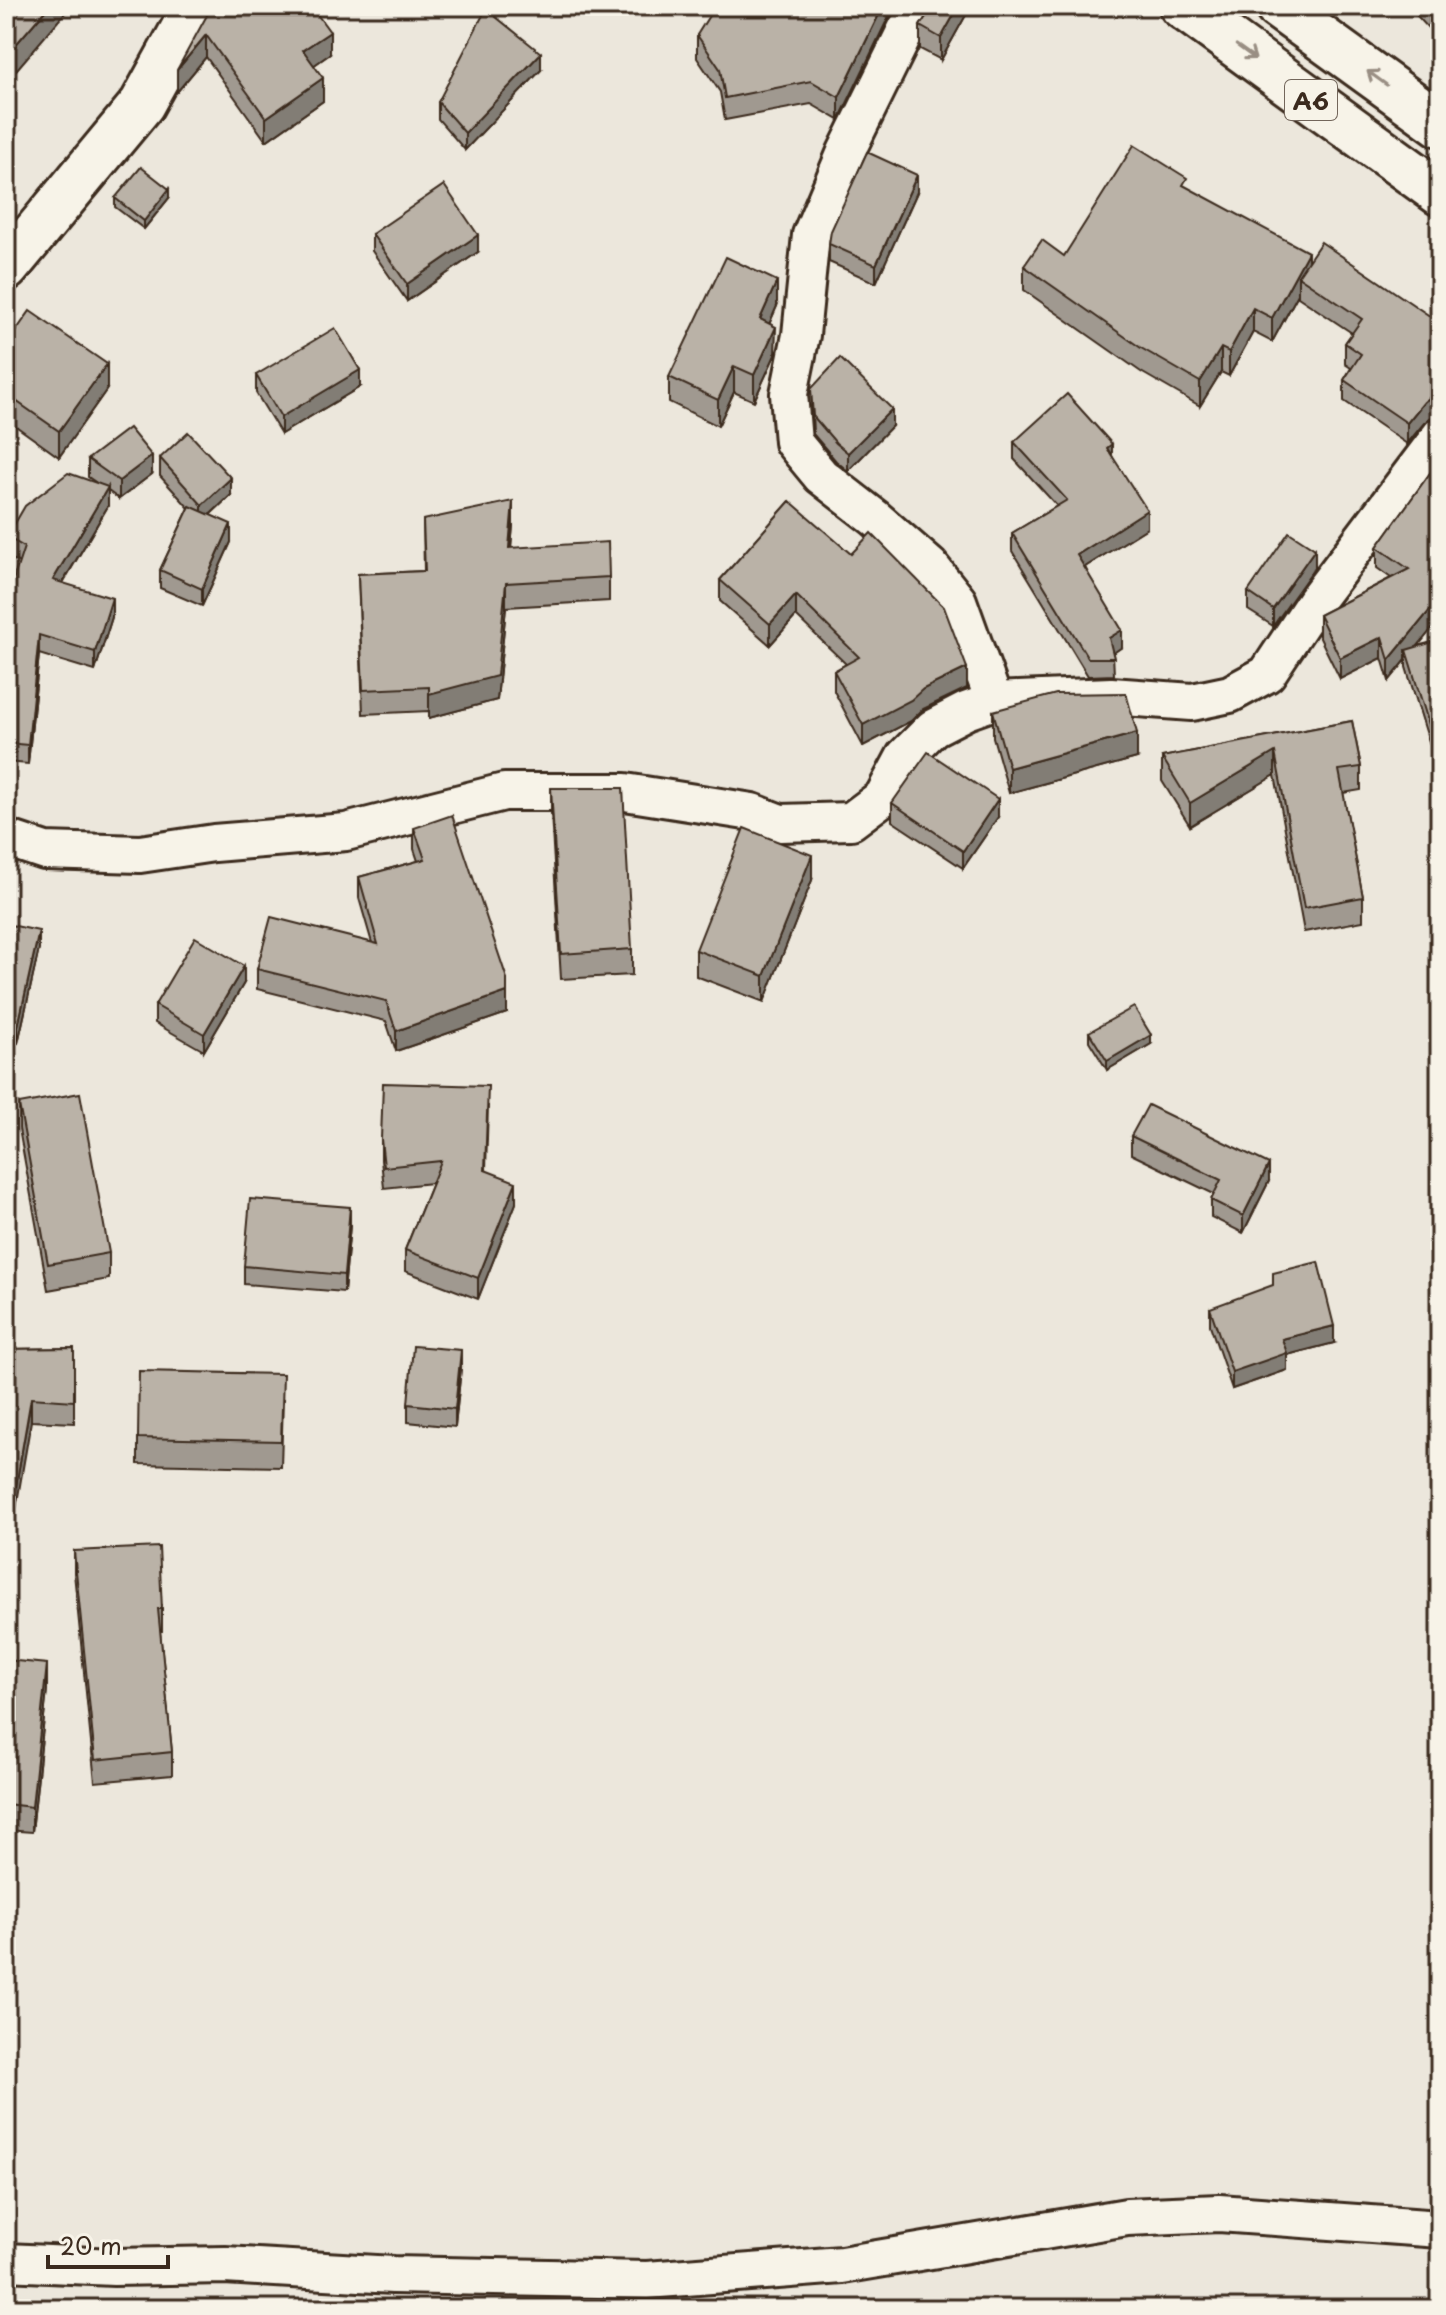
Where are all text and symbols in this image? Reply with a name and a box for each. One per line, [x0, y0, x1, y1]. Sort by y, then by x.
one-way arrow [1234, 44, 1256, 60]
one-way arrow [1367, 70, 1388, 87]
road number: A6 [1285, 80, 1337, 120]
scale bar [48, 2219, 168, 2269]
text: 20 m [60, 2227, 122, 2263]

